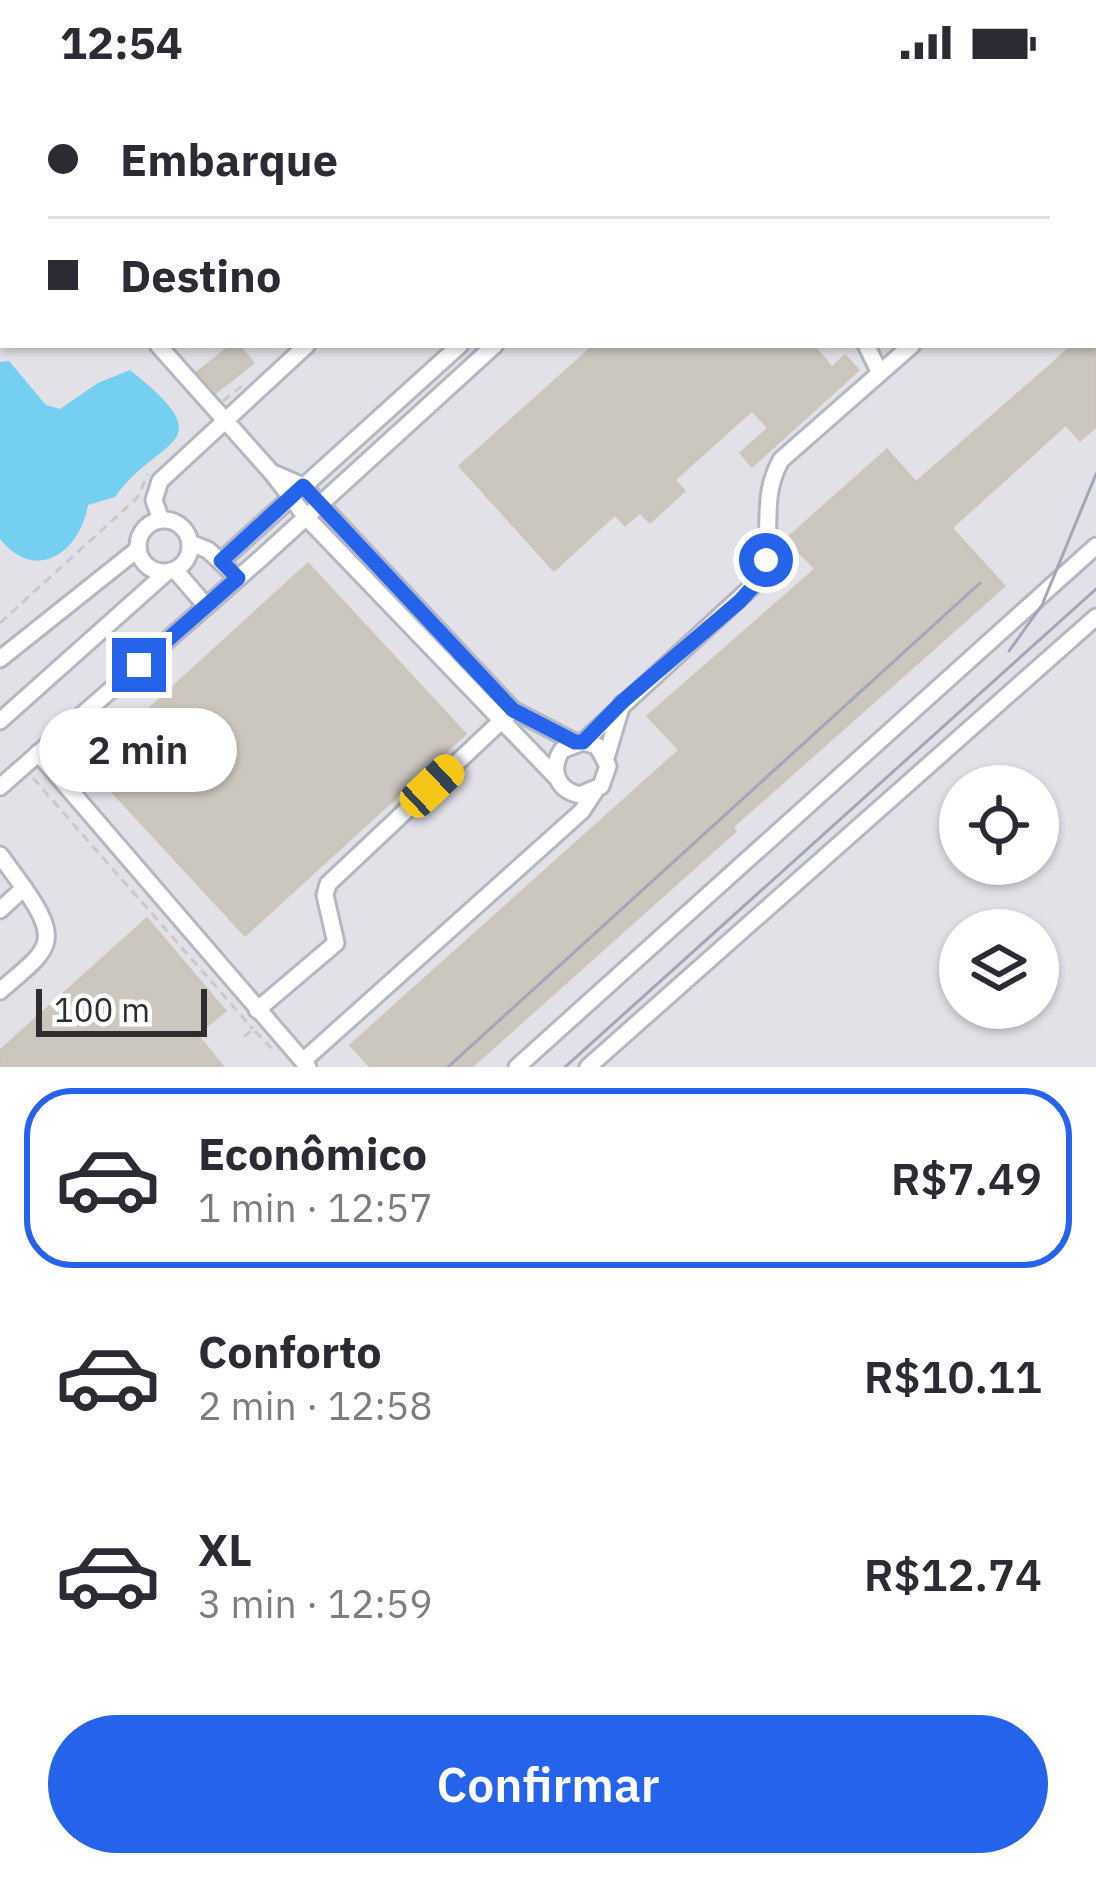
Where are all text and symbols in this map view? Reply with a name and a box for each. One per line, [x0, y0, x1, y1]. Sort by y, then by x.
text: 12:54 [60, 13, 183, 71]
text: Embarque [120, 130, 338, 188]
text: Destino [120, 246, 281, 304]
route start [739, 533, 793, 587]
route end [112, 638, 166, 692]
callout: 2 min [40, 707, 238, 791]
text: 2 min [88, 724, 188, 775]
car [393, 748, 471, 824]
map controls [939, 765, 1059, 1029]
button: locate [939, 765, 1059, 885]
button: layers [939, 909, 1059, 1029]
scale bar [36, 983, 207, 1036]
text: 100 m [54, 988, 150, 1031]
icon: car [54, 1124, 162, 1232]
text: Econômico [198, 1124, 427, 1182]
text: R$7.49 [891, 1149, 1042, 1207]
text: 1 min · 12:57 [198, 1182, 433, 1233]
icon: car [54, 1322, 162, 1430]
text: Conforto [198, 1322, 382, 1380]
text: R$10.11 [864, 1347, 1042, 1405]
text: 2 min · 12:58 [198, 1380, 433, 1431]
icon: car [54, 1520, 162, 1628]
text: XL [198, 1520, 252, 1578]
text: R$12.74 [864, 1545, 1042, 1603]
text: 3 min · 12:59 [198, 1578, 433, 1629]
button: Confirmar [48, 1715, 1048, 1853]

